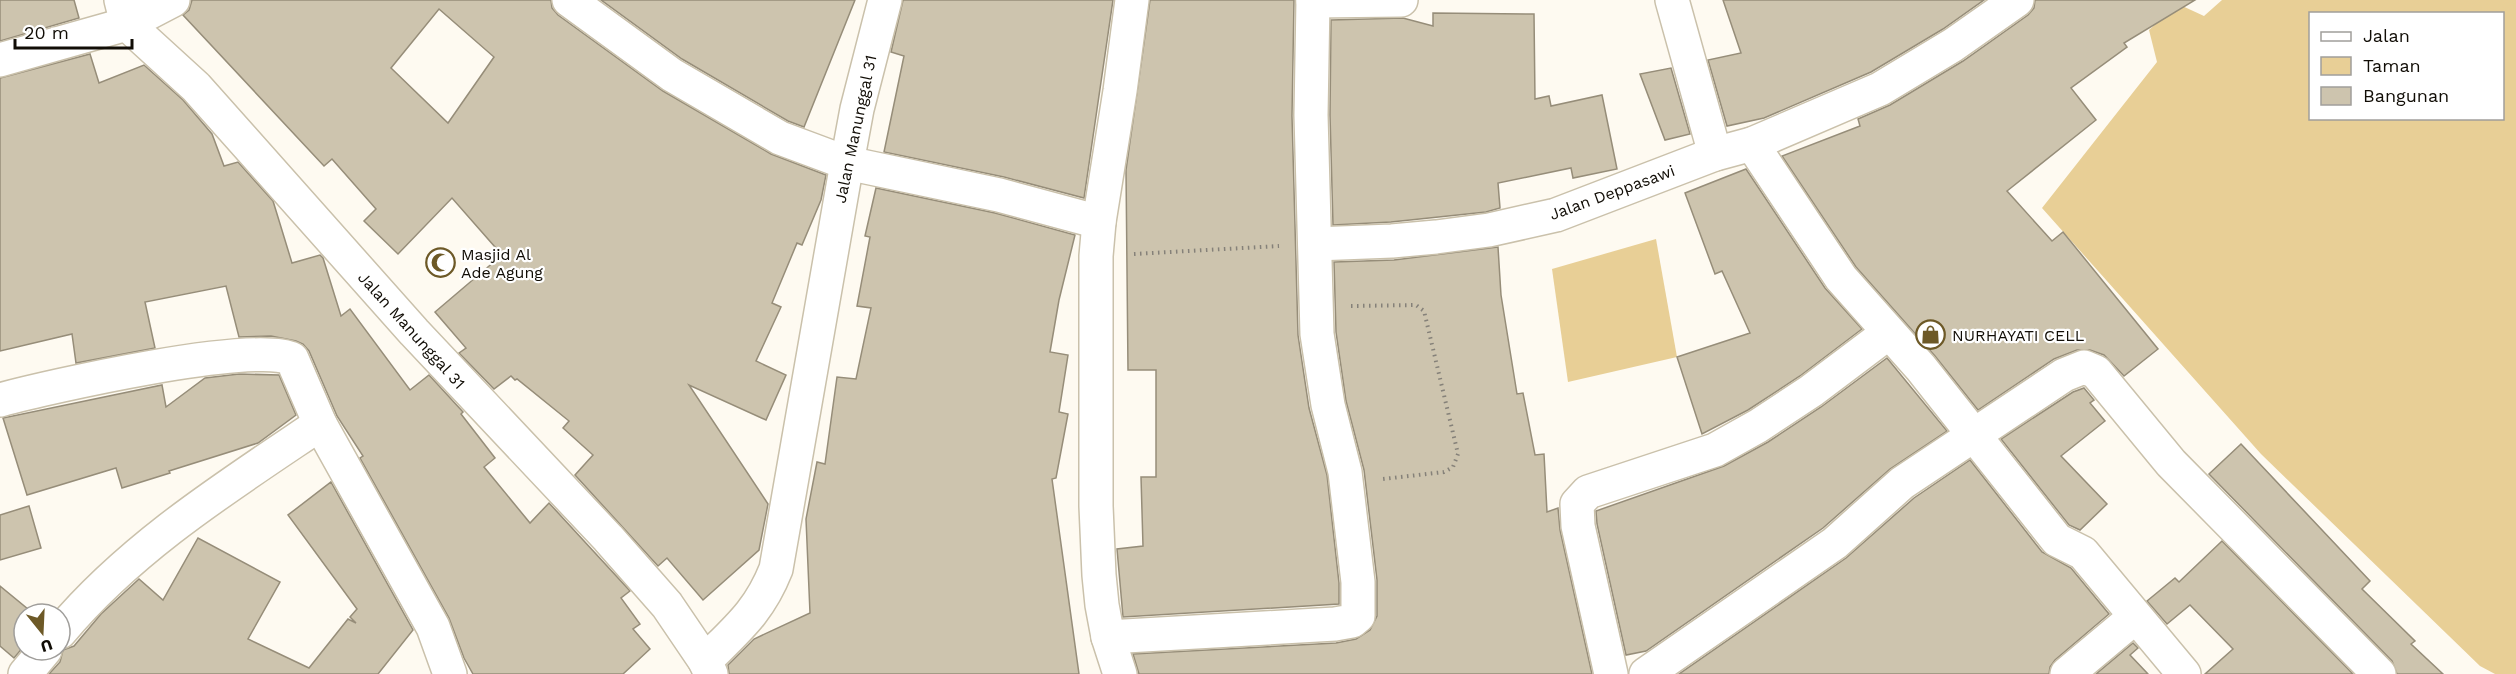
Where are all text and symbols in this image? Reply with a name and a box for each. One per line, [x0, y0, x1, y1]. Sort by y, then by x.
scale bar [15, 12, 132, 50]
legend [2309, 12, 2504, 120]
text: 20 m [24, 22, 69, 43]
text: Jalan [2363, 25, 2410, 46]
street label: Jalan Manunggal 31 [831, 53, 880, 205]
text: Taman [2363, 55, 2421, 76]
text: Bangunan [2363, 85, 2449, 106]
street label: Jalan Deppasawi [1547, 161, 1677, 224]
place label: Masjid Al Ade Agung [461, 245, 543, 282]
mosque icon: Masjid Al Ade Agung [424, 247, 456, 279]
street label: Jalan Manunggal 31 [354, 268, 469, 393]
shop icon: NURHAYATI CELL [1915, 319, 1947, 351]
place label: NURHAYATI CELL [1952, 326, 2085, 345]
north arrow [12, 602, 72, 662]
text: U [38, 635, 55, 657]

